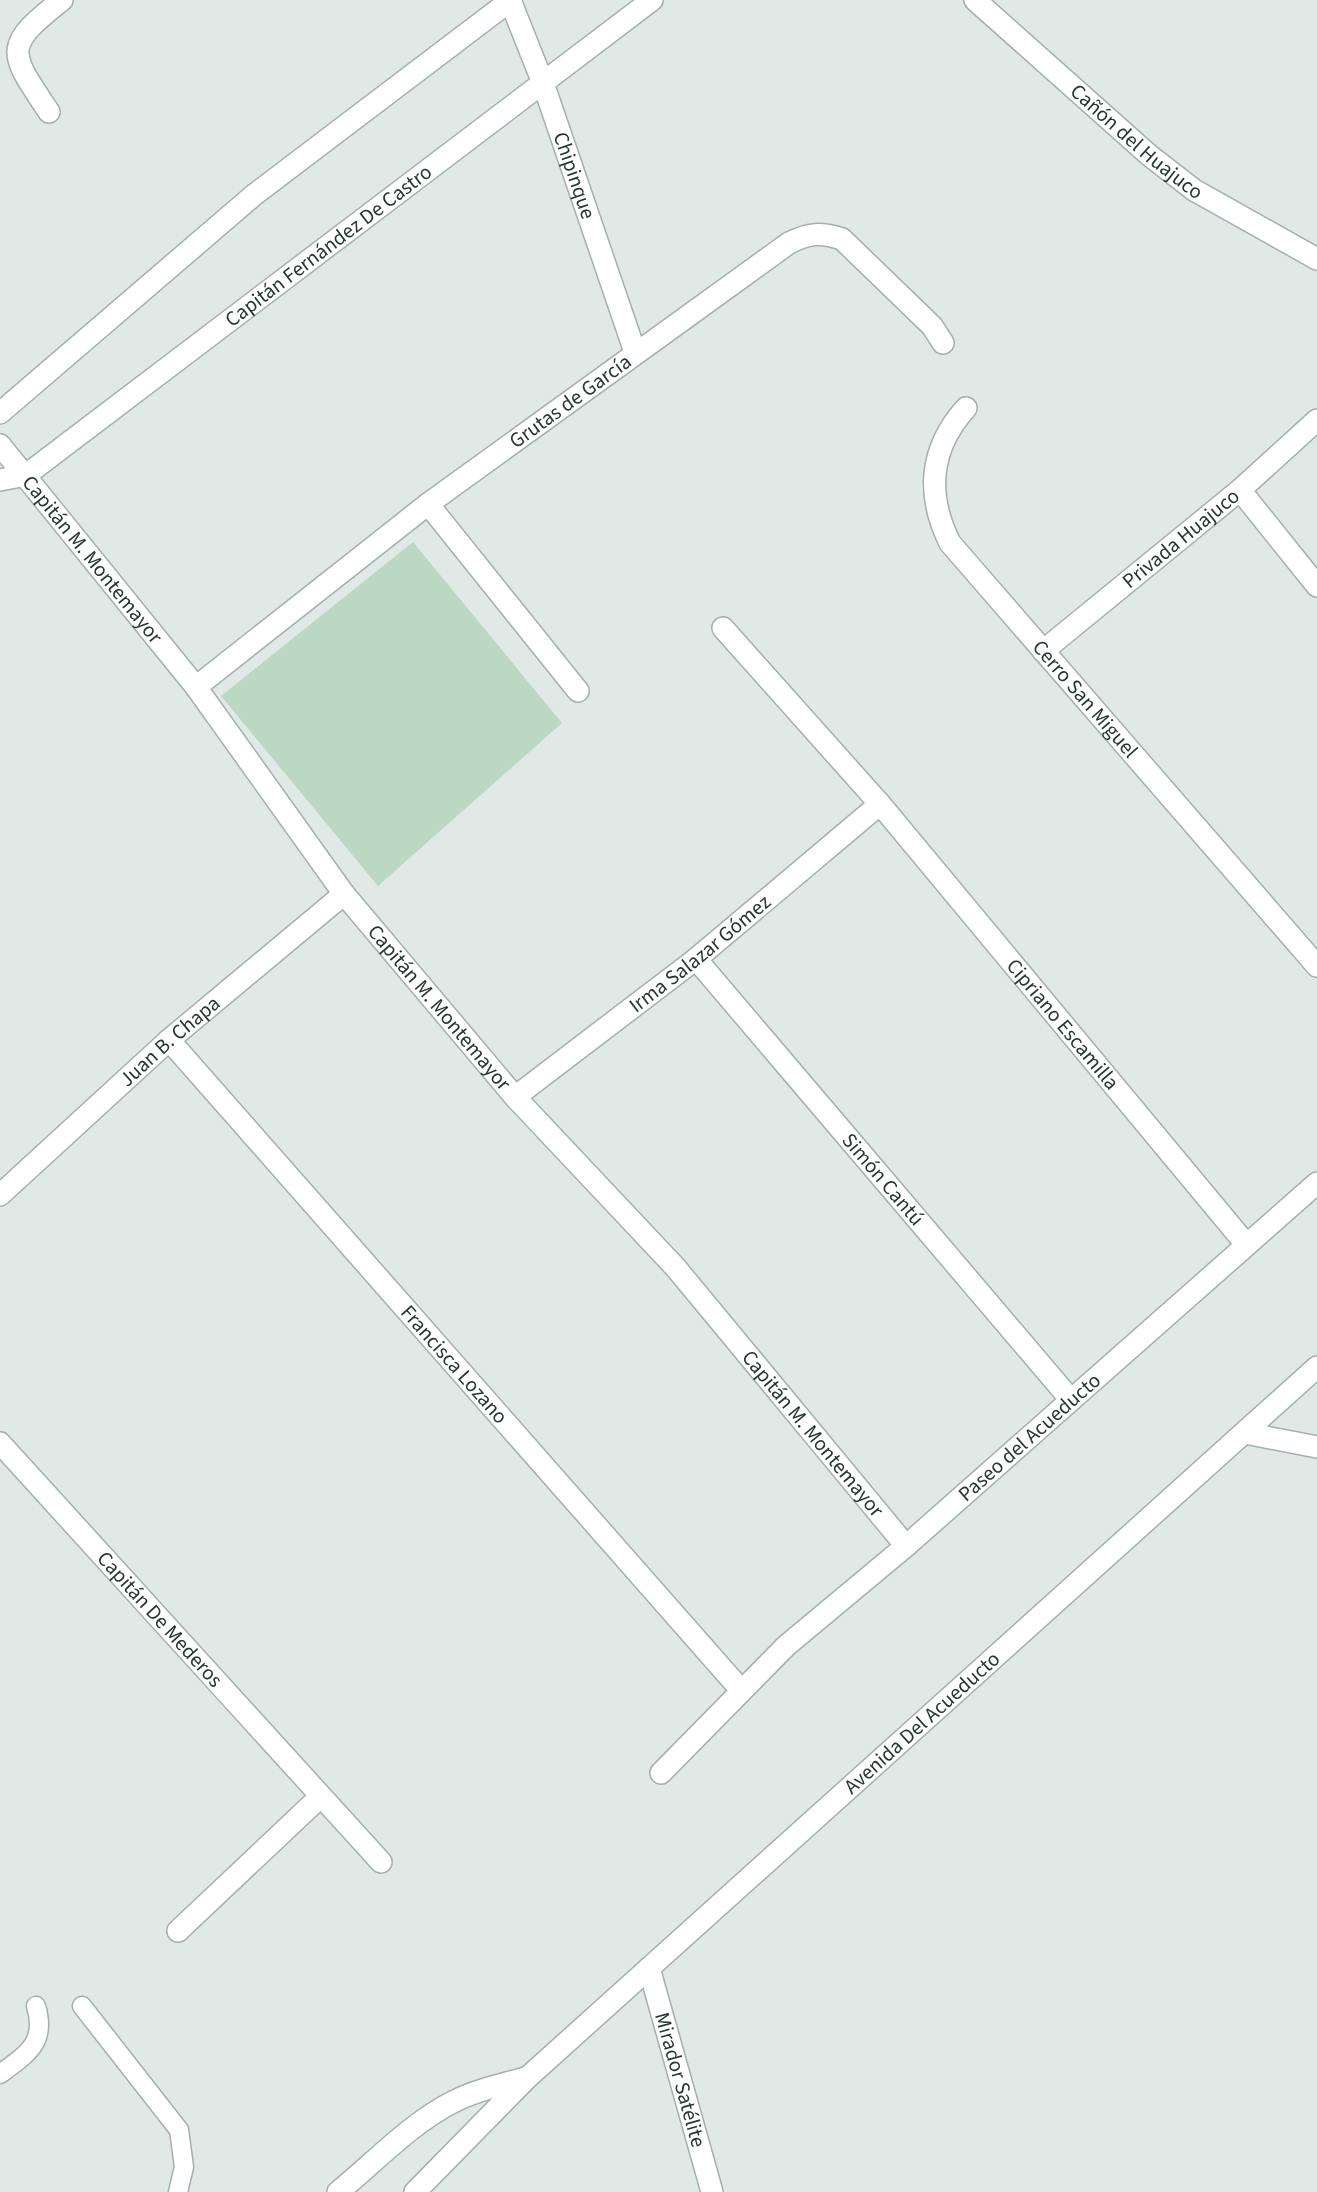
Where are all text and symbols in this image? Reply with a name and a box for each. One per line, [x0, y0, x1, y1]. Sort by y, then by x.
street label: Cañón del Huajuco [1064, 77, 1208, 207]
street label: Chipinque [546, 128, 603, 223]
street label: Capitán Fernández De Castro [218, 157, 438, 334]
street label: Grutas de García [503, 347, 637, 456]
street label: Capitán M. Montemayor [15, 469, 170, 650]
street label: Privada Huajuco [1116, 481, 1246, 595]
street label: Cerro San Miguel [1025, 633, 1145, 765]
street label: Irma Salazar Gómez [623, 887, 777, 1020]
street label: Capitán M. Montemayor [361, 918, 519, 1097]
street label: Cipriano Escamilla [999, 952, 1127, 1096]
street label: Juan B. Chapa [112, 988, 227, 1094]
street label: Simón Cantú [835, 1126, 931, 1232]
street label: Francisca Lozano [394, 1298, 515, 1430]
street label: Capitán M. Montemayor [735, 1343, 892, 1524]
street label: Paseo del Acueducto [951, 1366, 1107, 1508]
street label: Capitán De Mederos [90, 1544, 230, 1694]
street label: Avenida Del Acueducto [837, 1644, 1007, 1801]
street label: Mirador Satélite [647, 2009, 714, 2151]

